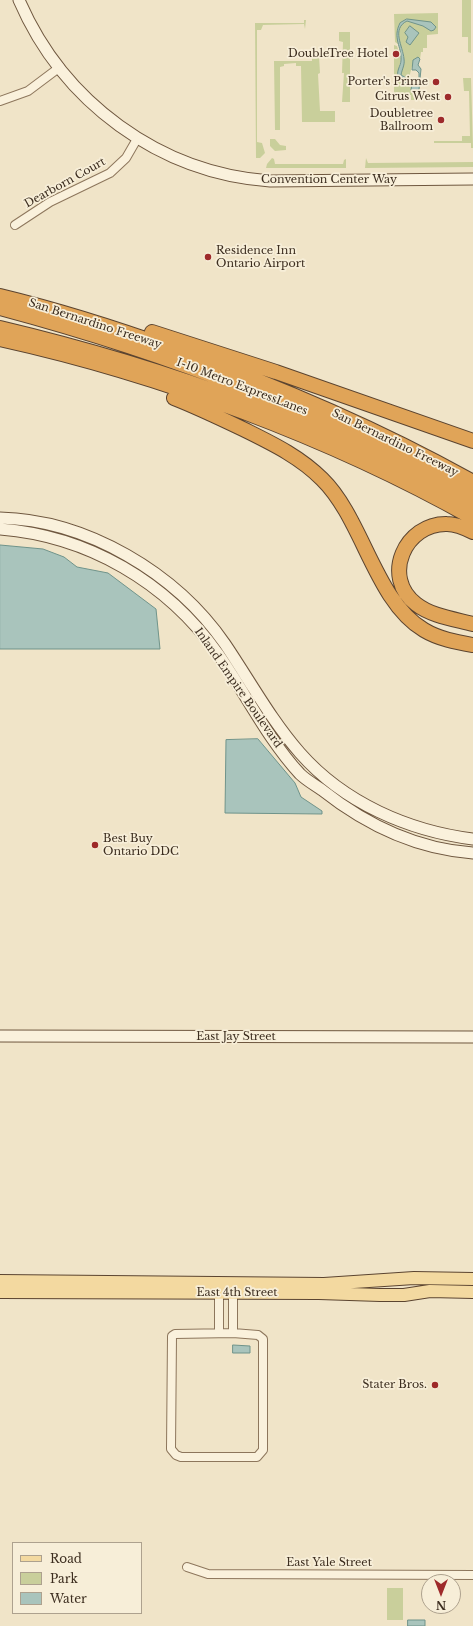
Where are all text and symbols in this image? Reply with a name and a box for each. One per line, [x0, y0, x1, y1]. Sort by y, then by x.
place label: DoubleTree Hotel [288, 47, 388, 61]
marker: DoubleTree Hotel [391, 49, 401, 59]
place label: Porter's Prime [348, 75, 428, 89]
marker: Porter's Prime [431, 77, 441, 87]
place label: Citrus West [375, 90, 440, 104]
marker: Citrus West [443, 92, 453, 102]
place label: Doubletree Ballroom [370, 107, 433, 133]
marker: Doubletree Ballroom [436, 115, 446, 125]
street label: Dearborn Court [22, 155, 108, 211]
street label: Convention Center Way [261, 173, 397, 187]
place label: Residence Inn Ontario Airport [216, 244, 305, 270]
marker: Residence Inn Ontario Airport [203, 252, 213, 262]
street label: San Bernardino Freeway [27, 296, 163, 352]
street label: I-10 Metro ExpressLanes [174, 356, 310, 418]
street label: San Bernardino Freeway [330, 407, 460, 479]
street label: Inland Empire Boulevard [191, 625, 285, 751]
place label: Best Buy Ontario DDC [103, 832, 179, 858]
marker: Best Buy Ontario DDC [90, 840, 100, 850]
street label: East Jay Street [196, 1030, 276, 1044]
street label: East 4th Street [197, 1286, 277, 1300]
place label: Stater Bros. [362, 1378, 427, 1392]
marker: Stater Bros. [430, 1380, 440, 1390]
legend [12, 1542, 142, 1614]
text: Road [50, 1551, 82, 1566]
street label: East Yale Street [286, 1556, 372, 1570]
text: Park [50, 1571, 78, 1586]
north arrow [421, 1574, 461, 1614]
text: Water [50, 1591, 87, 1606]
text: N [436, 1598, 446, 1612]

